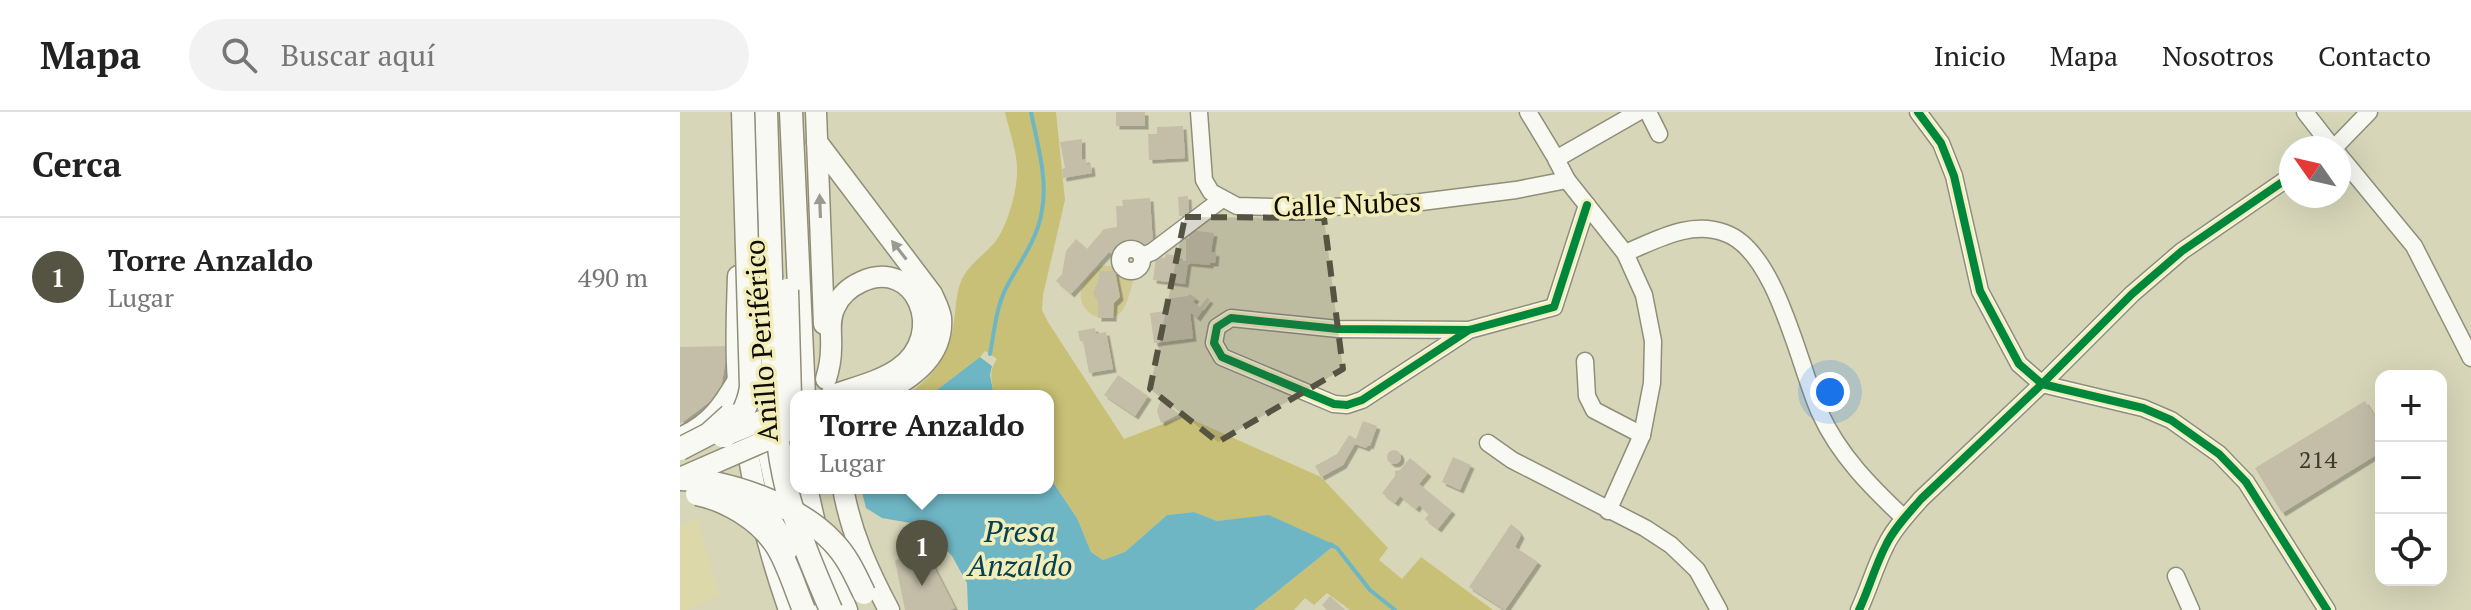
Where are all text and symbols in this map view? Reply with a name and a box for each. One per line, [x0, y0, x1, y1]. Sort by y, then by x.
search box [189, 19, 749, 91]
text: Mapa [40, 30, 141, 80]
icon: search [217, 33, 261, 77]
text: Buscar aquí [281, 35, 435, 75]
text: Inicio [1934, 37, 2006, 74]
text: Mapa [2050, 37, 2118, 74]
text: Nosotros [2162, 37, 2274, 74]
text: Contacto [2318, 37, 2431, 74]
north arrow [2279, 136, 2351, 208]
text: Cerca [32, 142, 122, 187]
street label: Calle Nubes [1272, 182, 1422, 225]
one-way arrow [813, 193, 826, 218]
street label: Anillo Periférico [735, 239, 786, 443]
text: Torre Anzaldo [108, 240, 313, 280]
one-way arrow [891, 240, 908, 260]
text: 1 [51, 260, 65, 294]
text: 490 m [578, 260, 648, 294]
text: Lugar [108, 280, 174, 314]
map controls [2375, 370, 2447, 586]
button: + [2375, 370, 2447, 442]
your location [1810, 372, 1850, 412]
popup [790, 390, 1054, 494]
text: Torre Anzaldo [819, 405, 1025, 445]
button: − [2375, 442, 2447, 514]
house number: 214 [2299, 443, 2337, 475]
text: Lugar [819, 445, 885, 479]
water label: Presa Anzaldo [965, 511, 1073, 585]
button: locate [2375, 514, 2447, 586]
pin: 1 [896, 520, 948, 586]

